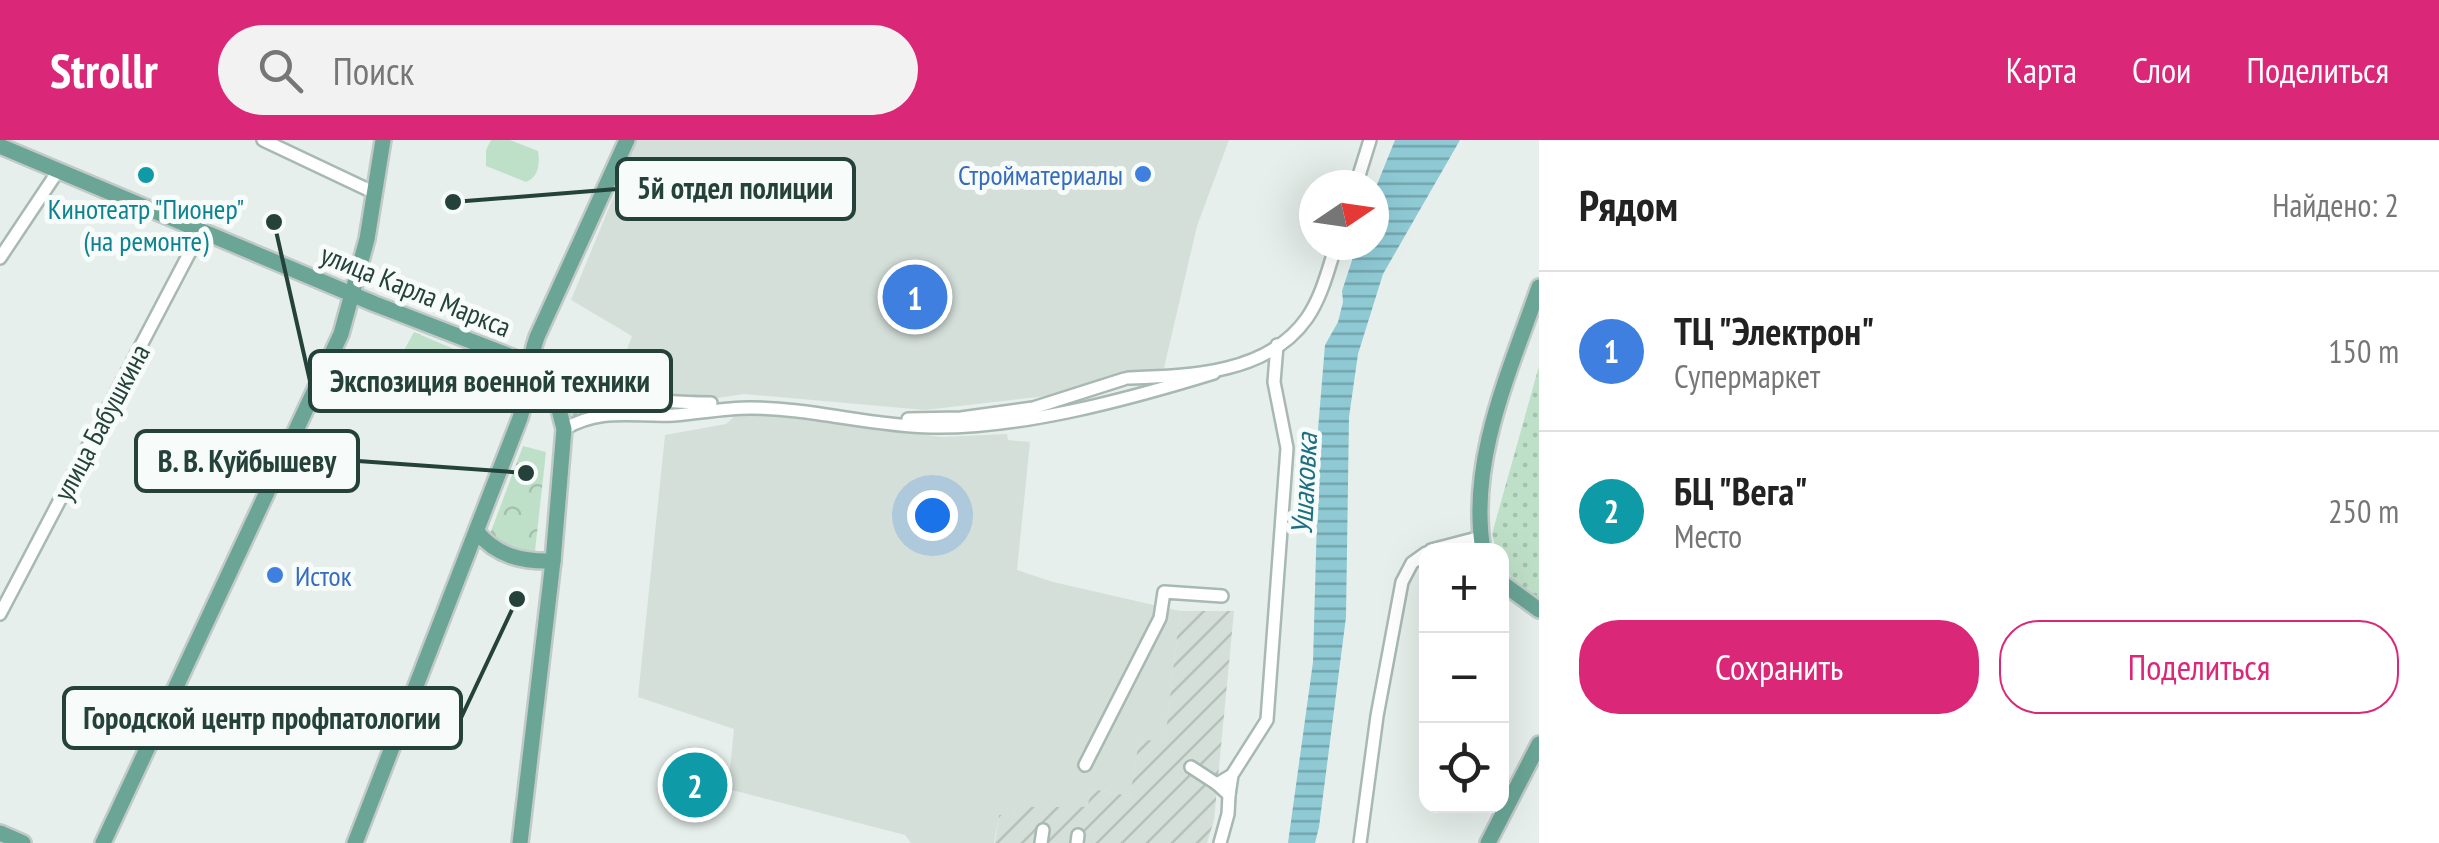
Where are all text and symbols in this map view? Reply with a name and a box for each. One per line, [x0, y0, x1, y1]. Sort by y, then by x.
search box [218, 25, 918, 115]
text: Strollr [50, 39, 158, 101]
icon: search [253, 43, 308, 98]
text: Поиск [333, 46, 414, 95]
text: Карта [2006, 47, 2077, 93]
text: Слои [2132, 47, 2191, 93]
text: Поделиться [2246, 47, 2389, 93]
place label: Стройматериалы [958, 156, 1123, 193]
callout: 5й отдел полиции [617, 159, 854, 219]
marker: Стройматериалы [1132, 163, 1154, 185]
marker: Кинотеатр "Пионер" (на ремонте) [135, 164, 157, 186]
text: 5й отдел полиции [637, 168, 833, 207]
north arrow [1299, 170, 1389, 260]
text: Рядом [1579, 178, 1678, 233]
text: Найдено: 2 [2272, 184, 2399, 226]
place label: Кинотеатр "Пионер" (на ремонте) [48, 190, 244, 259]
street label: улица Карла Маркса [315, 235, 517, 345]
pin: 1 [882, 260, 948, 334]
text: ТЦ "Электрон" [1674, 306, 1874, 355]
text: 1 [1604, 330, 1619, 372]
text: 150 m [2328, 330, 2399, 372]
street label: улица Бабушкина [44, 337, 158, 507]
callout: Экспозиция военной техники [310, 351, 671, 411]
text: Супермаркет [1674, 355, 1820, 397]
text: Экспозиция военной техники [330, 361, 650, 400]
water label: Ушаковка [1281, 430, 1325, 536]
callout: В. В. Куйбышеву [136, 431, 358, 491]
text: В. В. Куйбышеву [158, 441, 337, 480]
text: БЦ "Вега" [1674, 466, 1808, 515]
your location [907, 490, 958, 541]
text: 2 [1604, 490, 1619, 532]
text: 250 m [2328, 490, 2399, 532]
text: Место [1674, 515, 1742, 557]
map controls [1419, 543, 1509, 813]
button: + [1419, 543, 1509, 633]
place label: Исток [295, 557, 352, 594]
marker: Исток [264, 564, 286, 586]
button: Сохранить [1579, 620, 1979, 714]
button: Поделиться [1999, 620, 2399, 714]
button: − [1419, 633, 1509, 723]
callout: Городской центр профпатологии [64, 688, 461, 748]
text: Городской центр профпатологии [83, 698, 441, 737]
button: locate [1419, 723, 1509, 813]
pin: 2 [662, 748, 728, 822]

